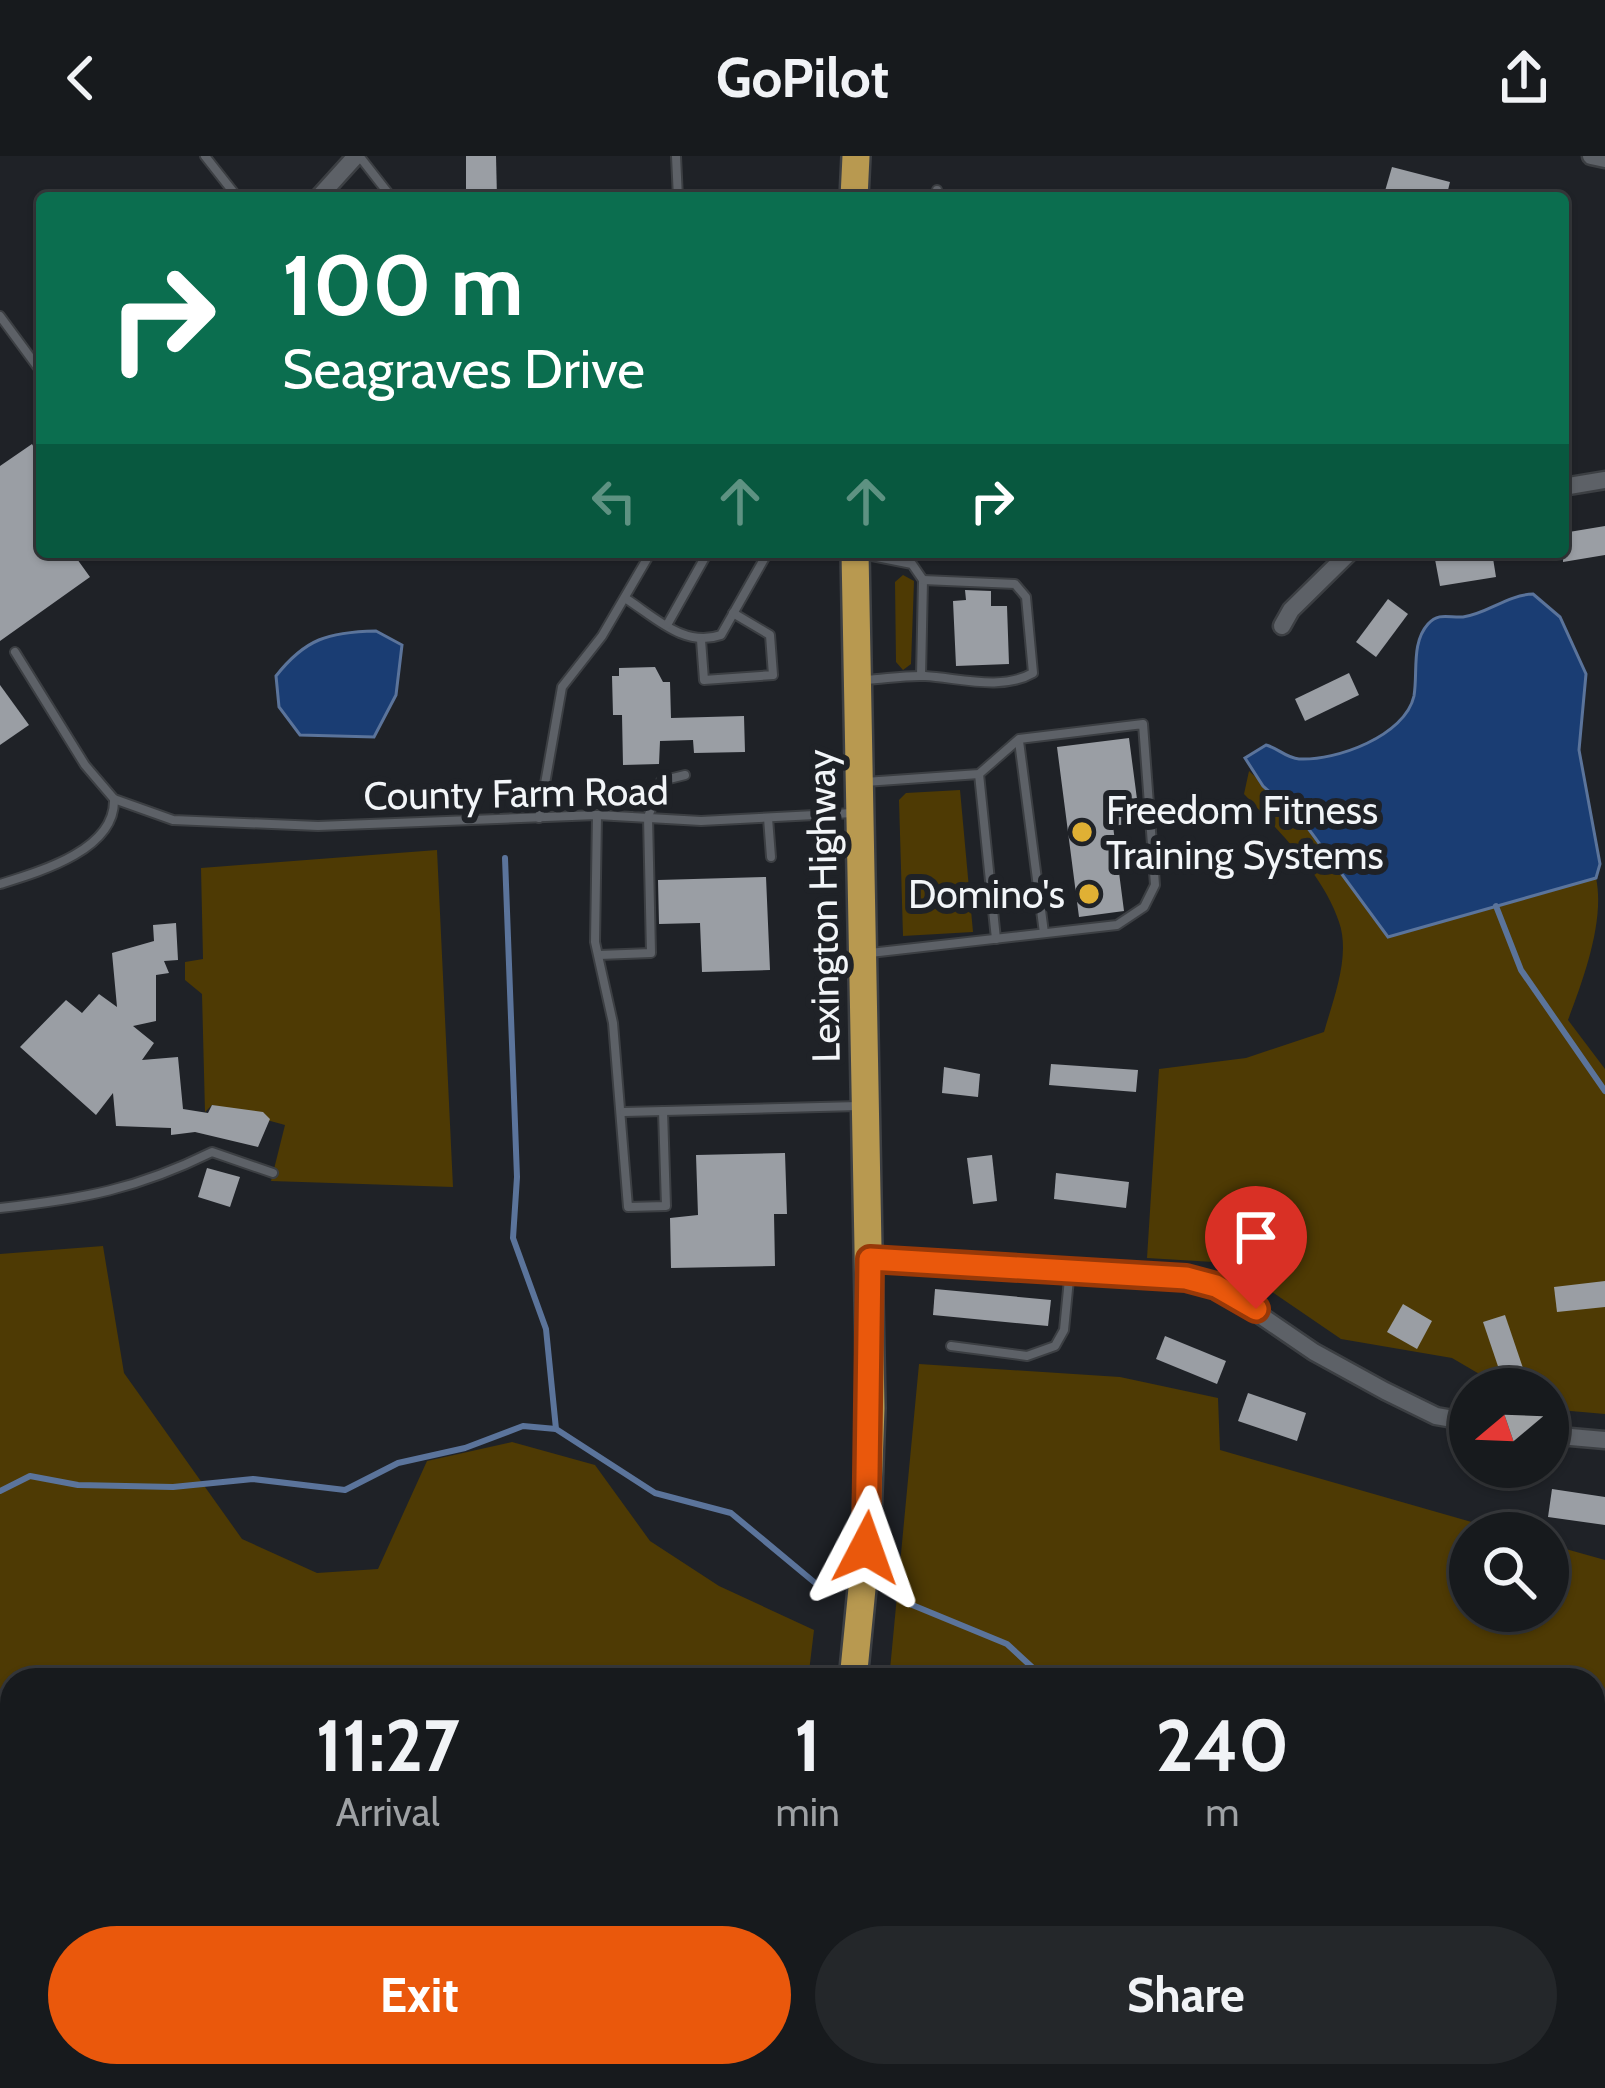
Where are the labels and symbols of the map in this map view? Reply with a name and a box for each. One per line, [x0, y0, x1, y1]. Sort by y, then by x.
street label: Lexington Highway [796, 749, 850, 1063]
street label: County Farm Road [363, 766, 669, 820]
place label: Freedom Fitness Training Systems [1106, 786, 1384, 879]
marker: Freedom Fitness Training Systems [1069, 819, 1095, 845]
place label: Domino's [908, 870, 1065, 918]
marker: Domino's [1076, 881, 1102, 907]
pin [1205, 1186, 1307, 1309]
north arrow [1449, 1368, 1569, 1488]
position arrow [803, 1485, 929, 1611]

